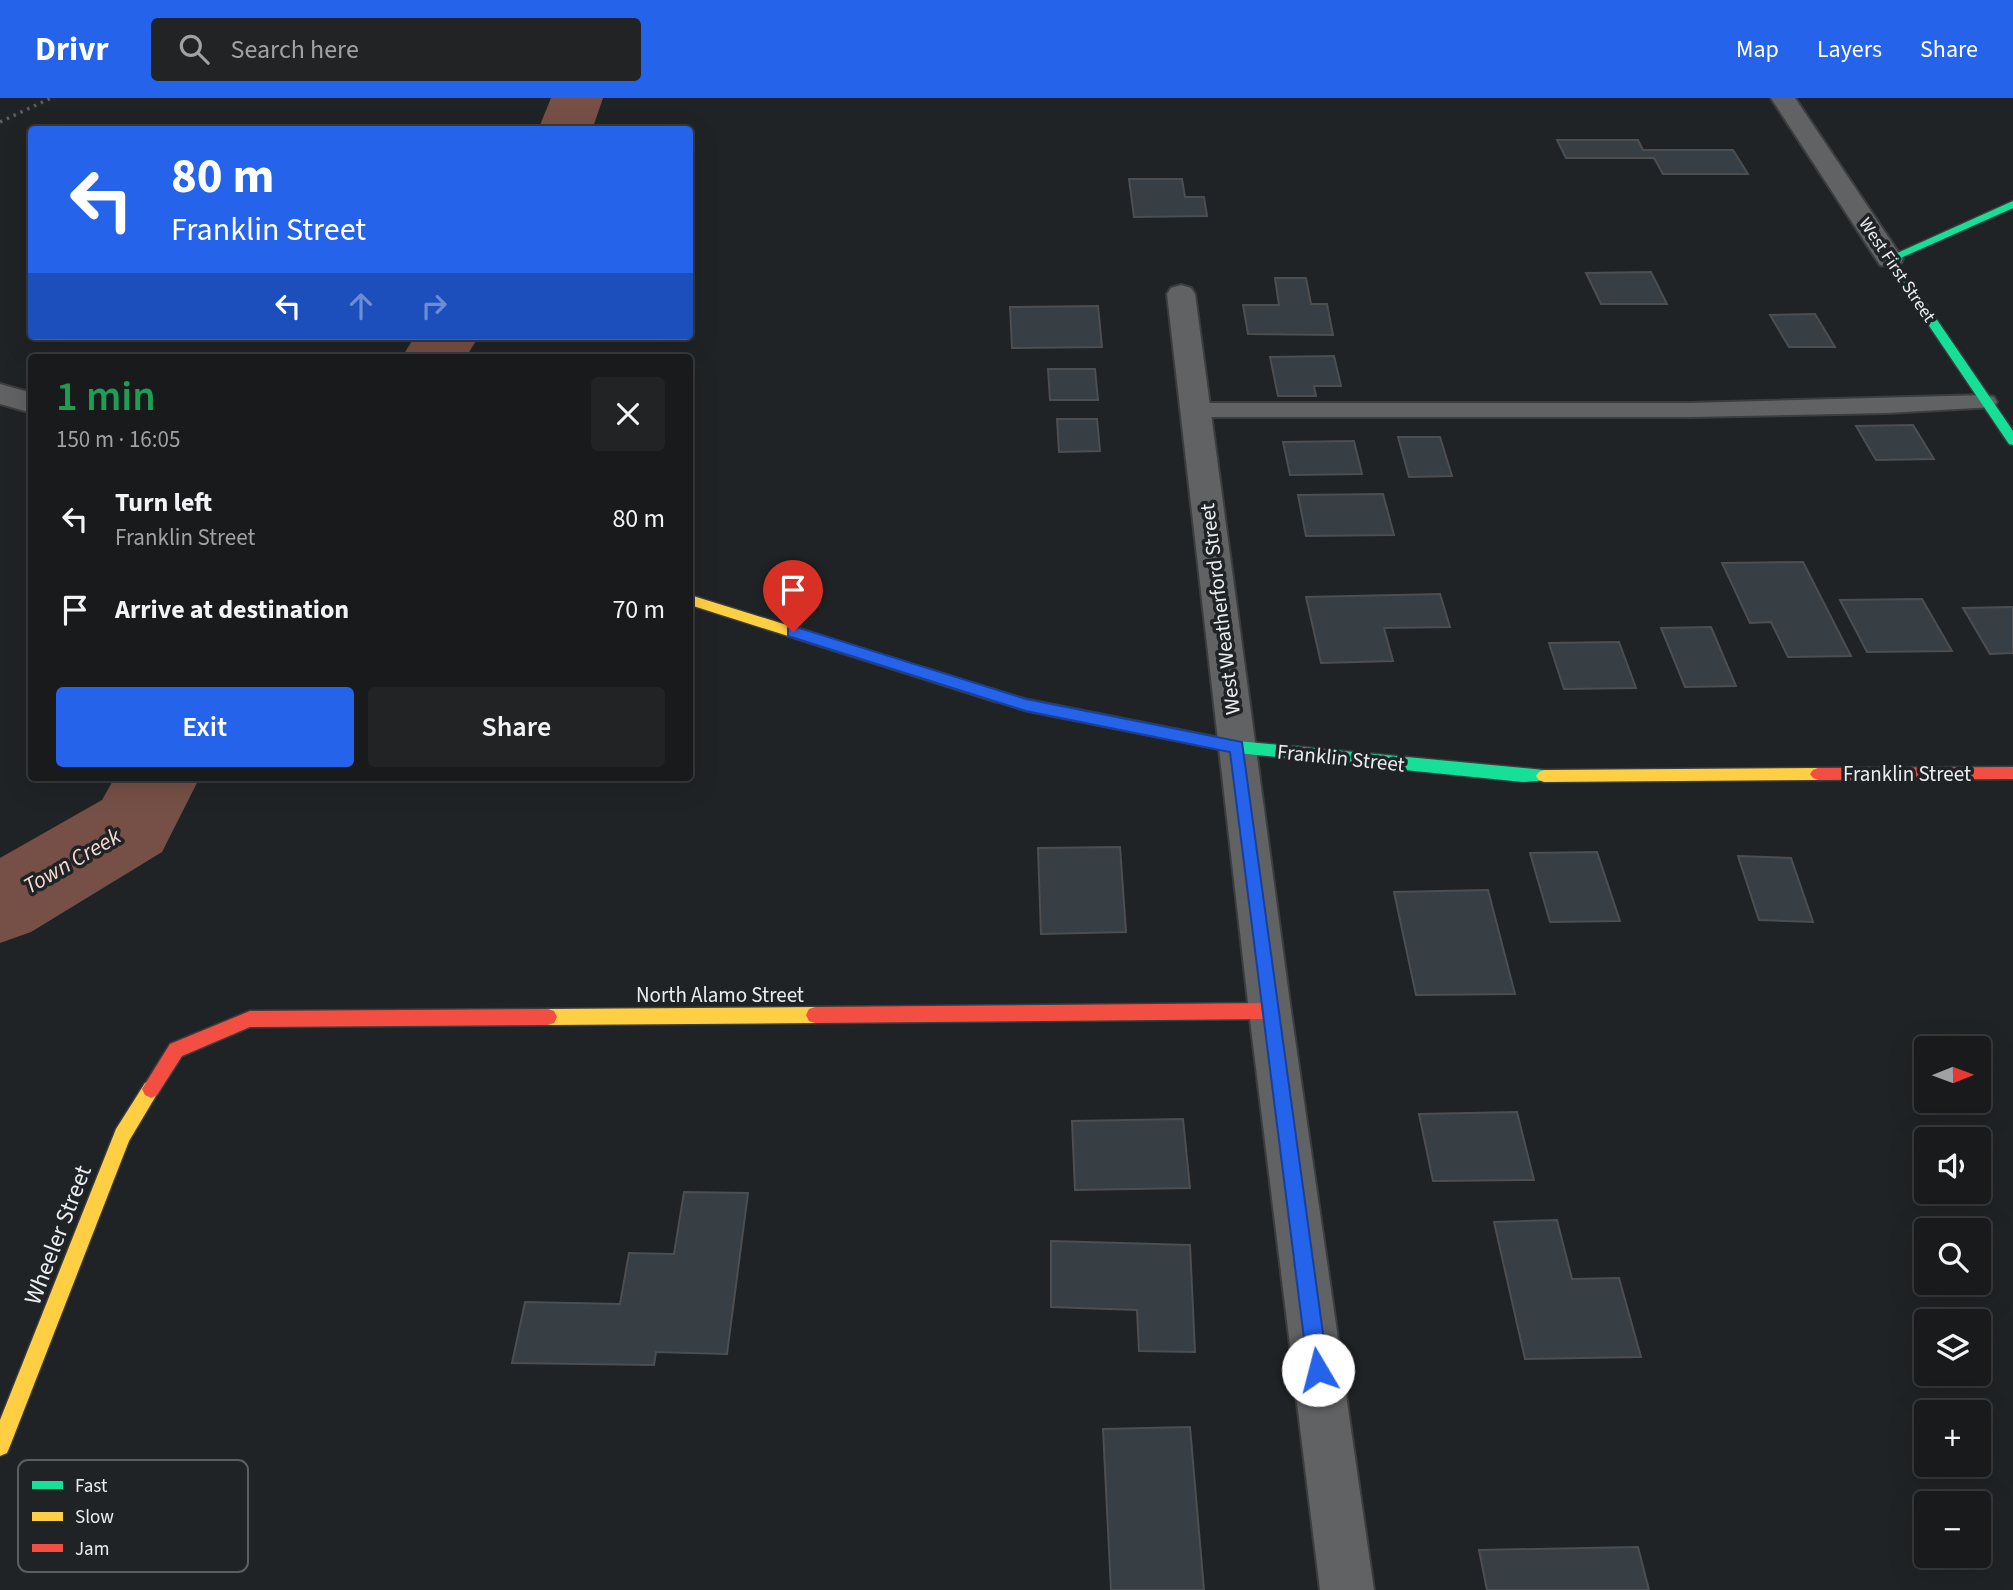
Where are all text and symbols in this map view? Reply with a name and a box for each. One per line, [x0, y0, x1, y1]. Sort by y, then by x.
search box [151, 18, 641, 81]
text: Drivr [35, 26, 109, 73]
icon: search [175, 30, 213, 68]
text: Search here [231, 31, 359, 68]
text: Map [1736, 32, 1779, 67]
text: Layers [1817, 32, 1882, 67]
text: Share [1920, 32, 1978, 67]
text: 80 m [171, 142, 275, 212]
icon: left [56, 154, 147, 245]
text: Franklin Street [171, 207, 366, 253]
street label: West First Street [1853, 213, 1941, 327]
icon: left [269, 287, 307, 325]
icon: ahead [342, 287, 380, 325]
icon: right [415, 287, 453, 325]
text: 1 min [56, 367, 156, 427]
button: close [591, 377, 665, 451]
text: 150 m · 16:05 [56, 423, 180, 456]
text: Turn left [115, 484, 212, 521]
icon: left [56, 500, 94, 538]
text: 80 m [612, 500, 665, 537]
street label: West Weatherford Street [1192, 502, 1248, 716]
text: Franklin Street [115, 521, 255, 554]
pin [763, 560, 823, 632]
icon: arrive [774, 571, 812, 609]
icon: arrive [56, 591, 94, 629]
text: Arrive at destination [115, 591, 349, 628]
text: 70 m [612, 591, 665, 628]
button: Exit [56, 687, 354, 767]
button: Share [368, 687, 665, 767]
street label: Franklin Street [1276, 736, 1406, 780]
street label: Franklin Street [1843, 759, 1971, 789]
water label: Town Creek [17, 819, 128, 902]
street label: North Alamo Street [636, 980, 804, 1010]
north arrow [1914, 1036, 1992, 1113]
map controls [1914, 1036, 1991, 1568]
button: sound [1914, 1127, 1991, 1204]
street label: Wheeler Street [15, 1160, 101, 1310]
button: search [1914, 1218, 1991, 1295]
button: layers [1914, 1309, 1991, 1386]
position arrow [1281, 1333, 1355, 1407]
button: + [1914, 1400, 1991, 1477]
legend [18, 1460, 248, 1572]
text: Fast [75, 1473, 108, 1500]
button: − [1914, 1491, 1991, 1568]
text: Slow [75, 1504, 114, 1531]
text: Jam [75, 1536, 109, 1563]

